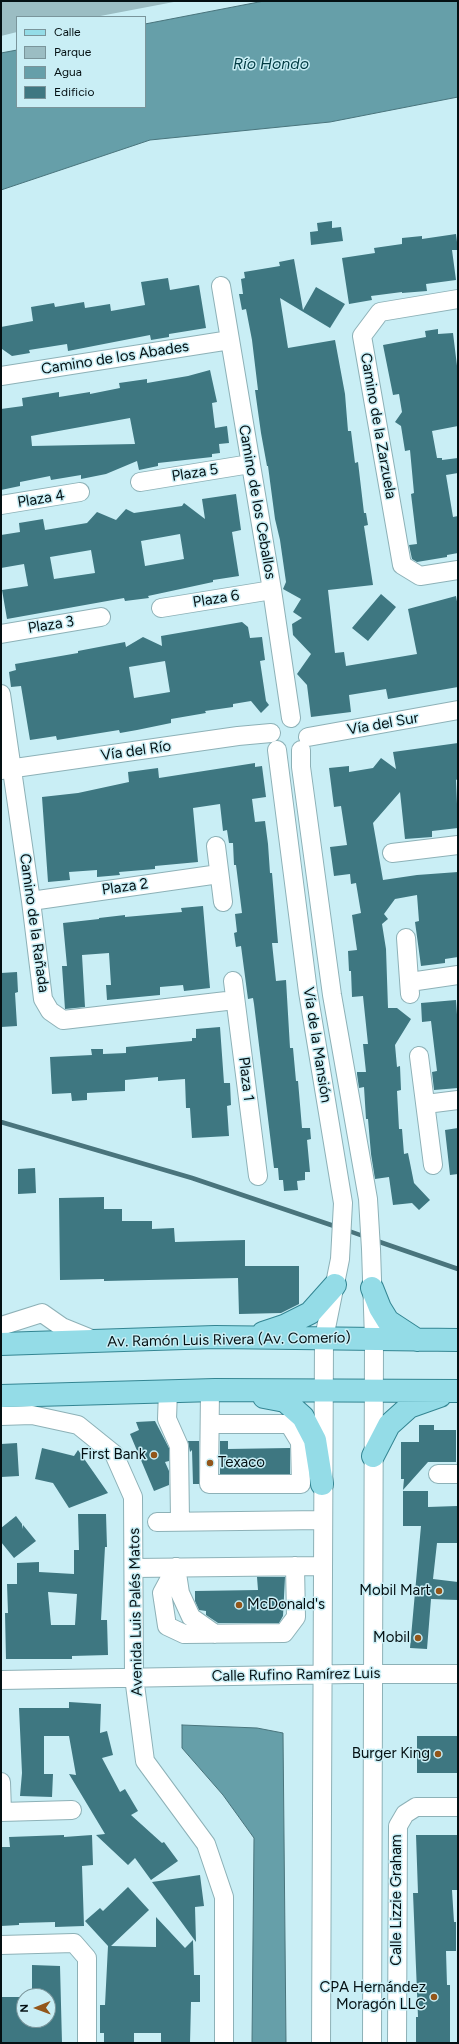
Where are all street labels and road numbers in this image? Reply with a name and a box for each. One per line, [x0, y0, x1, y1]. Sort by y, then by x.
street label: Camino de los Abades [40, 337, 190, 379]
street label: Camino de la Zarzuela [356, 352, 400, 500]
street label: Camino de los Ceballos [235, 423, 279, 581]
street label: Plaza 5 [170, 460, 220, 486]
street label: Plaza 4 [16, 486, 66, 512]
street label: Plaza 6 [191, 586, 241, 612]
street label: Plaza 3 [27, 612, 75, 638]
street label: Vía del Sur [346, 709, 420, 739]
street label: Vía del Río [100, 737, 172, 765]
street label: Camino de la Rañada [15, 852, 53, 994]
street label: Plaza 2 [101, 875, 149, 899]
street label: Vía de la Mansión [299, 986, 335, 1104]
street label: Plaza 1 [234, 1056, 258, 1102]
street label: Av. Ramón Luis Rivera (Av. Comerío) [107, 1329, 351, 1351]
street label: Avenida Luis Palés Matos [126, 1528, 146, 1696]
street label: Calle Rufino Ramírez Luis [211, 1665, 381, 1685]
street label: Calle Lizzie Graham [388, 1834, 406, 1966]

